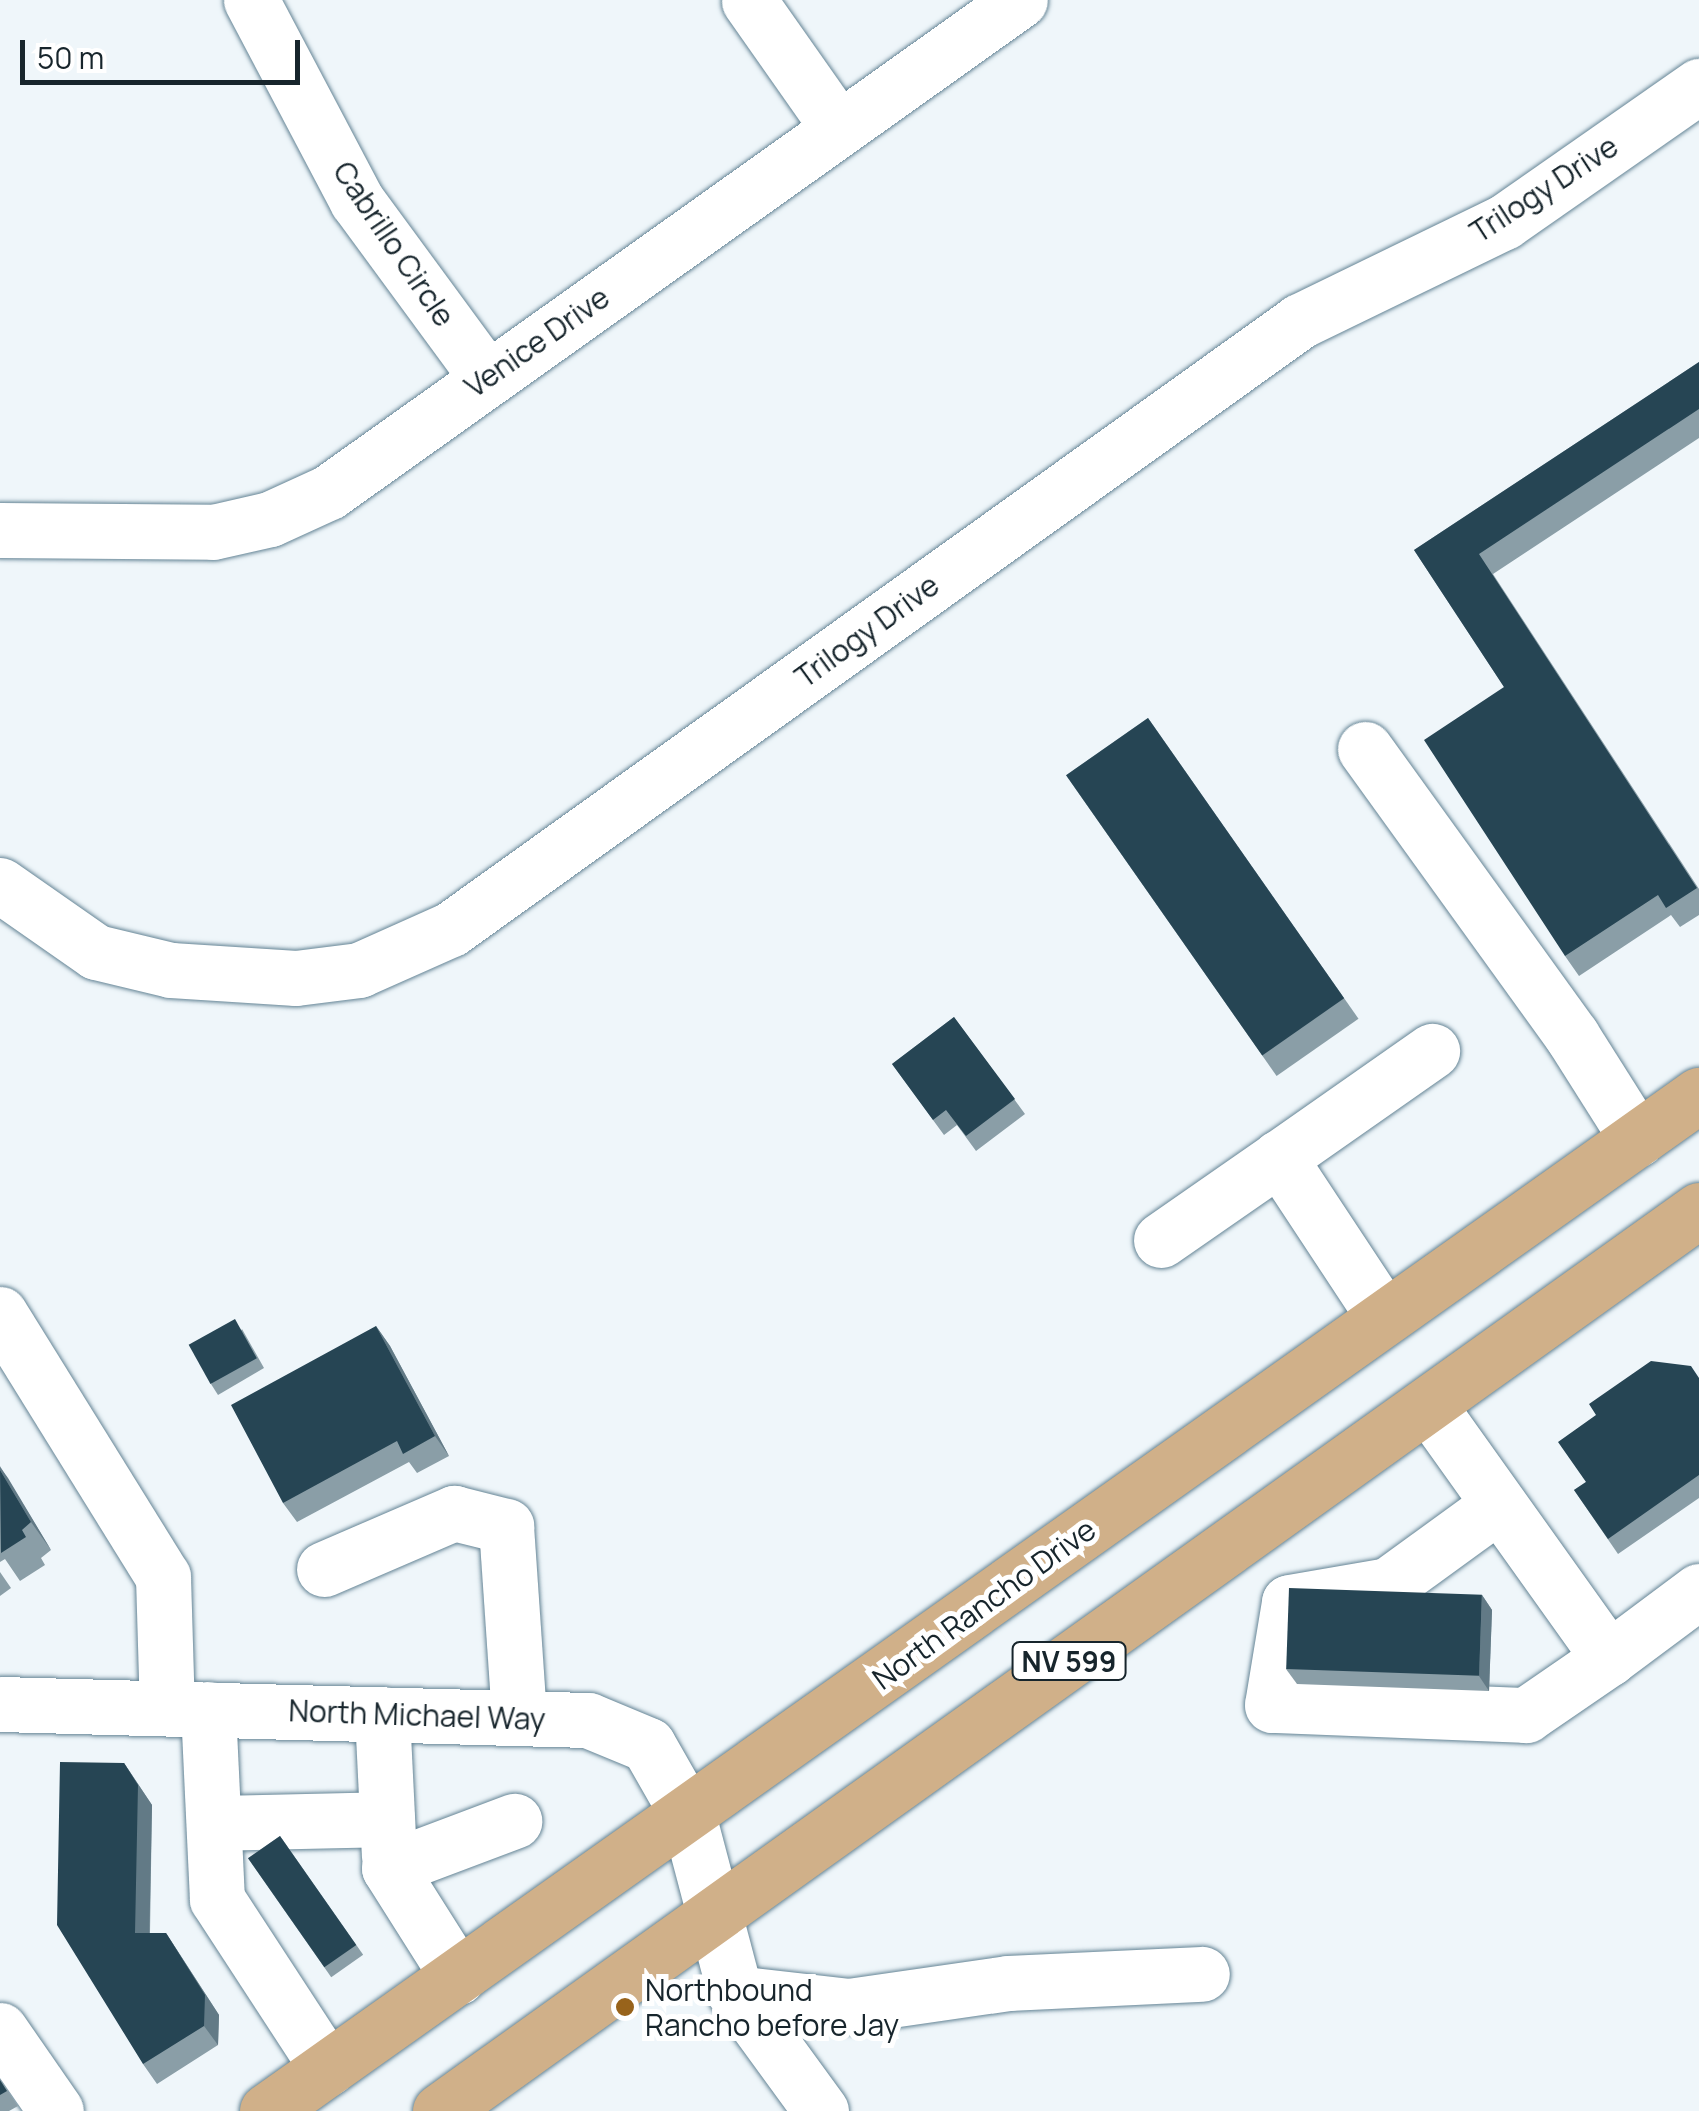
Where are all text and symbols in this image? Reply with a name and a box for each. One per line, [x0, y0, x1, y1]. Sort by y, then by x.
scale bar [25, 20, 305, 82]
text: 50 m [37, 37, 104, 78]
street label: Trilogy Drive [1463, 128, 1625, 250]
street label: Cabrillo Circle [326, 155, 462, 333]
street label: Venice Drive [458, 279, 616, 405]
street label: Trilogy Drive [788, 567, 946, 695]
street label: North Rancho Drive [866, 1511, 1102, 1697]
road number: NV 599 [1012, 1638, 1126, 1684]
street label: North Michael Way [288, 1693, 546, 1737]
place label: Northbound Rancho before Jay [645, 1972, 899, 2042]
marker: Northbound Rancho before Jay [614, 1996, 636, 2018]

